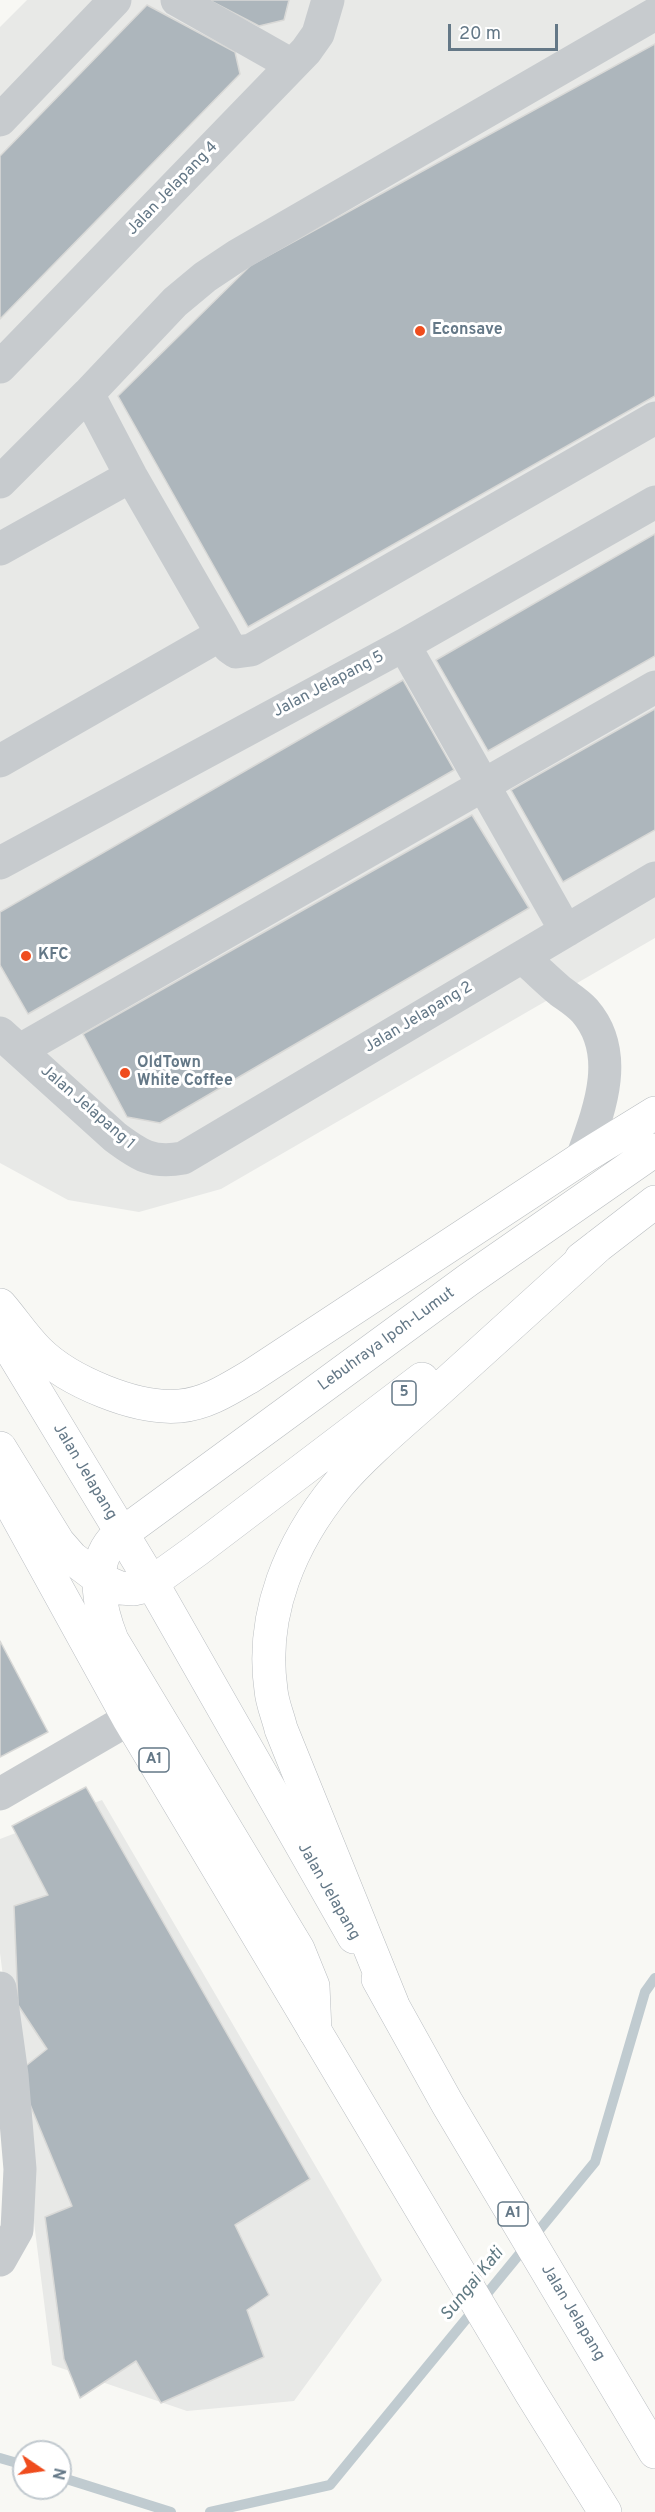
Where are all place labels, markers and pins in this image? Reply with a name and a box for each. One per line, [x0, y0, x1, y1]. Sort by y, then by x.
place label: Econsave [432, 321, 503, 341]
marker: Econsave [413, 324, 427, 338]
place label: KFC [38, 946, 68, 966]
marker: KFC [19, 949, 33, 963]
place label: OldTown White Coffee [137, 1054, 233, 1092]
marker: OldTown White Coffee [118, 1066, 132, 1080]

